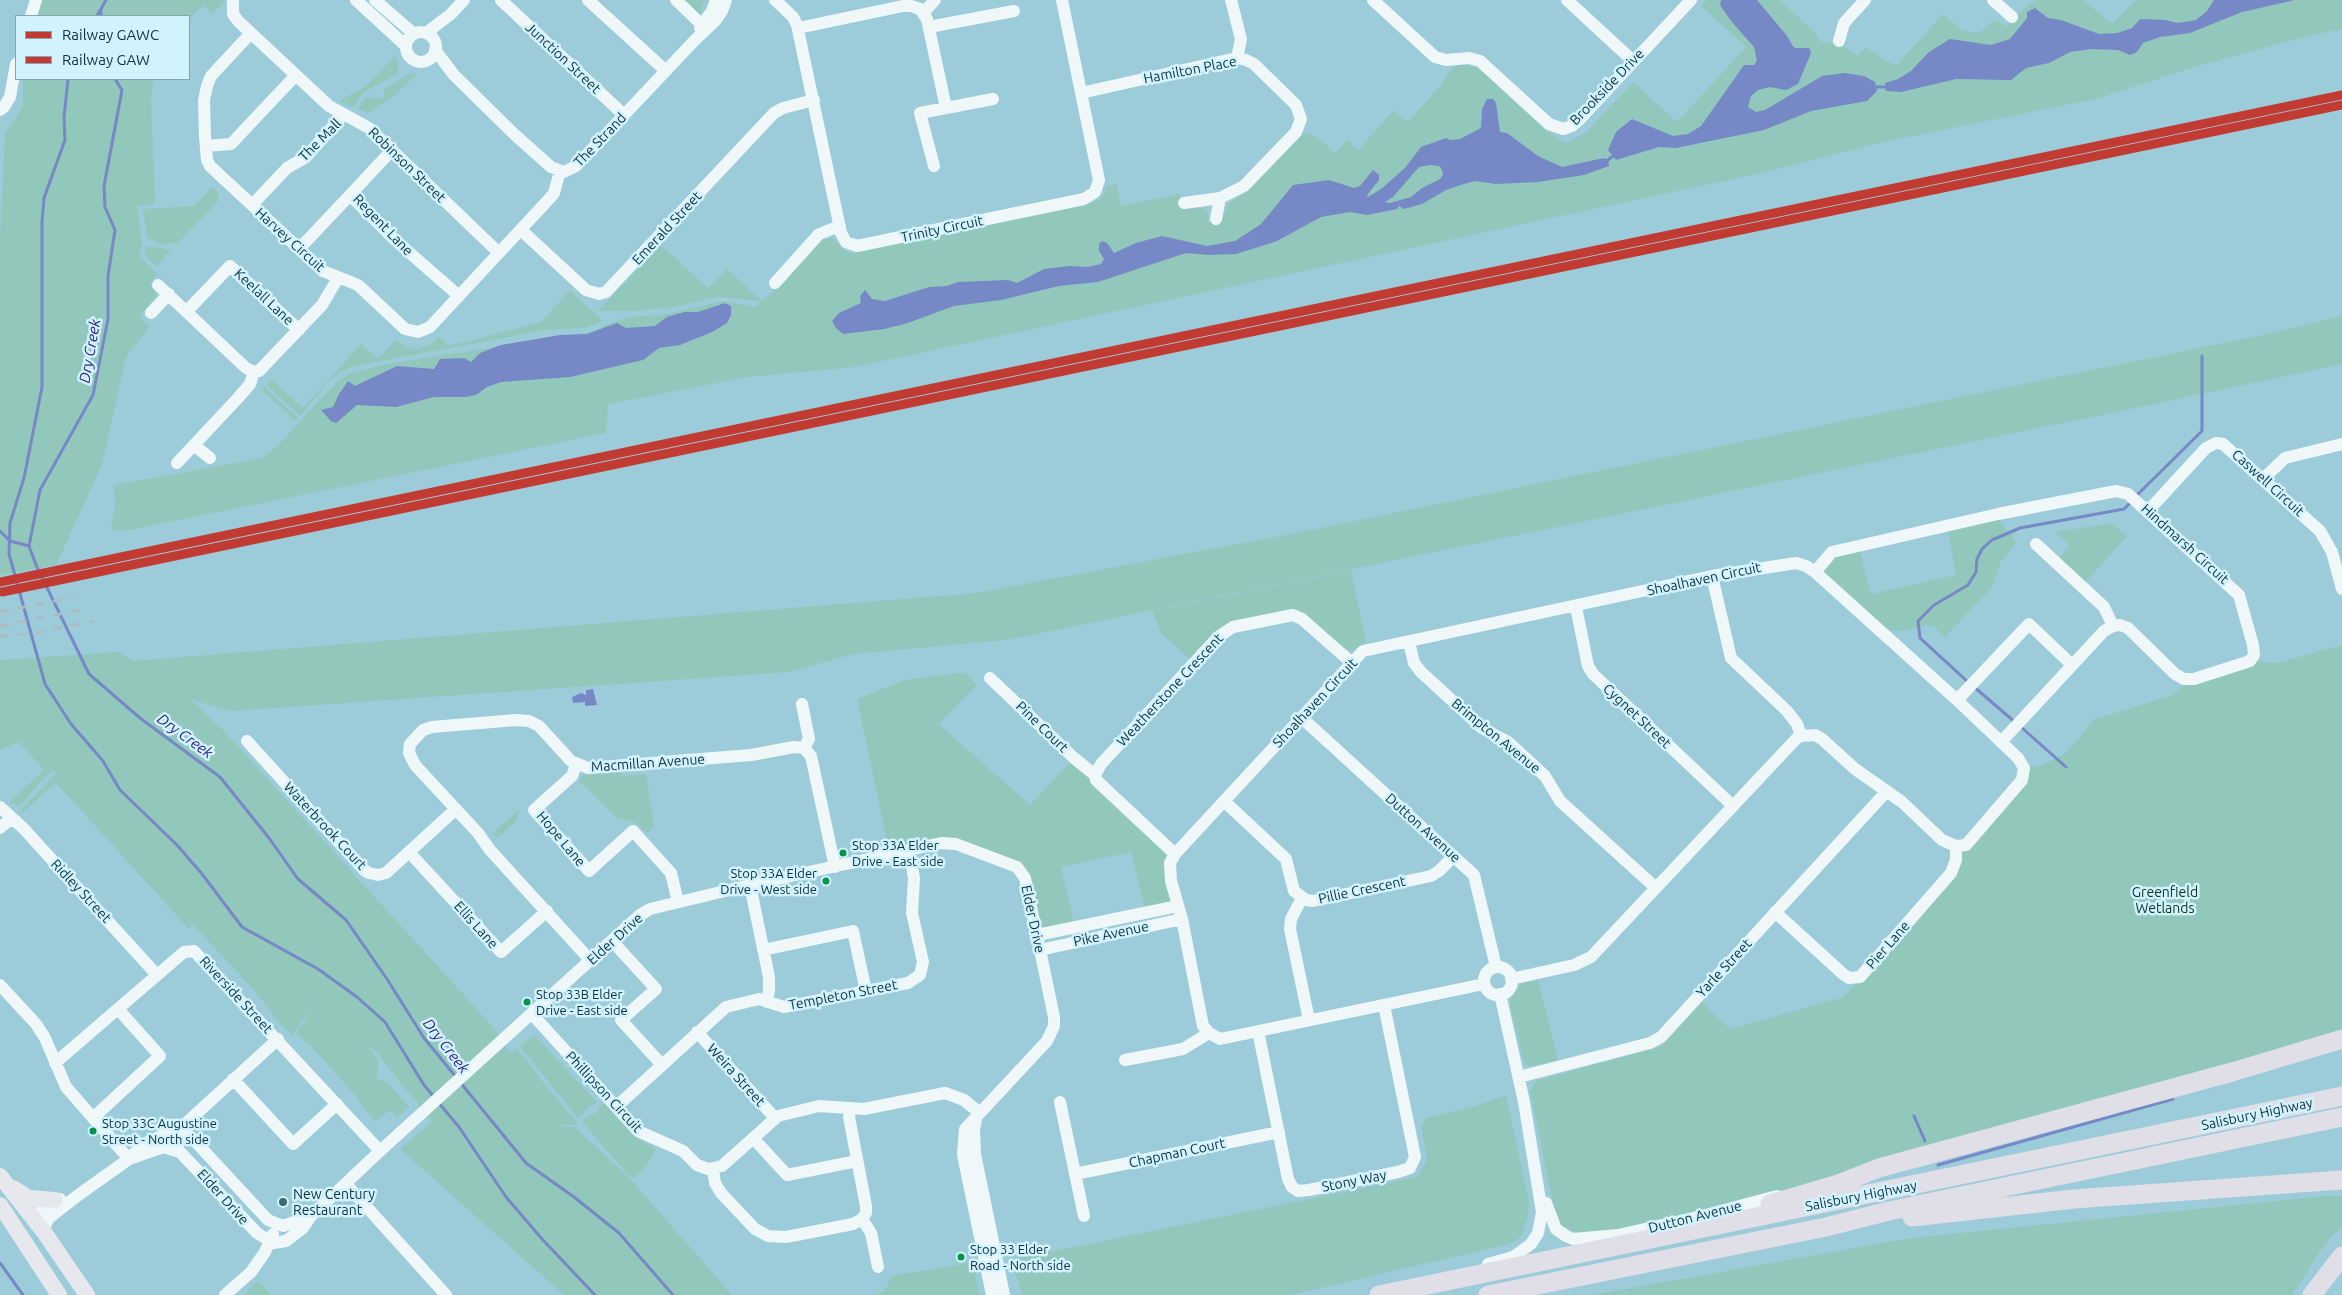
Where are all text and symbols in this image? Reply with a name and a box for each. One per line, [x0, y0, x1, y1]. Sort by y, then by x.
legend [15, 15, 190, 80]
street label: Junction Street [522, 19, 604, 97]
text: Railway GAWC [62, 26, 159, 43]
street label: Brookside Drive [1566, 45, 1648, 129]
text: Railway GAW [62, 51, 150, 68]
street label: Hamilton Place [1142, 53, 1238, 87]
street label: The Strand [570, 110, 630, 170]
street label: The Mall [295, 115, 345, 165]
street label: Robinson Street [365, 124, 449, 206]
street label: Emerald Street [629, 188, 705, 268]
street label: Regent Lane [350, 191, 416, 259]
street label: Harvey Circuit [252, 204, 328, 276]
street label: Trinity Circuit [899, 212, 985, 246]
street label: Keelall Lane [231, 265, 297, 329]
water label: Dry Creek [76, 318, 104, 384]
street label: Caswell Circuit [2228, 446, 2308, 520]
street label: Hindmarsh Circuit [2138, 500, 2232, 588]
street label: Shoalhaven Circuit [1646, 559, 1762, 599]
street label: Weatherstone Crescent [1113, 630, 1227, 750]
street label: Shoalhaven Circuit [1269, 655, 1361, 751]
street label: Cygnet Street [1600, 680, 1674, 752]
street label: Brimpton Avenue [1448, 695, 1544, 777]
street label: Pine Court [1012, 698, 1072, 756]
water label: Dry Creek [154, 710, 216, 762]
street label: Macmillan Avenue [590, 751, 706, 775]
street label: Waterbrook Court [280, 779, 370, 873]
street label: Dutton Avenue [1382, 790, 1464, 866]
street label: Hope Lane [533, 808, 589, 870]
place label: Stop 33A Elder Drive - East side [852, 838, 944, 869]
marker: Stop 33A Elder Drive - East side [838, 848, 848, 858]
street label: Ridley Street [47, 856, 115, 926]
place label: Stop 33A Elder Drive - West side [720, 866, 817, 897]
street label: Pillie Crescent [1317, 873, 1407, 907]
marker: Stop 33A Elder Drive - West side [821, 876, 831, 886]
street label: Elder Drive [1018, 883, 1048, 955]
park label: Greenfield Wetlands [2132, 884, 2198, 916]
street label: Ellis Lane [450, 898, 502, 952]
street label: Elder Drive [584, 910, 646, 968]
street label: Pike Avenue [1072, 918, 1150, 950]
street label: Pier Lane [1863, 918, 1913, 972]
street label: Yarle Street [1693, 935, 1755, 1001]
street label: Riverside Street [196, 953, 276, 1037]
street label: Templeton Street [787, 976, 899, 1014]
place label: Stop 33B Elder Drive - East side [536, 987, 628, 1018]
marker: Stop 33B Elder Drive - East side [522, 997, 532, 1007]
water label: Dry Creek [419, 1015, 473, 1077]
street label: Weira Street [703, 1040, 769, 1110]
street label: Phillipson Circuit [562, 1048, 646, 1136]
street label: Salisbury Highway [2200, 1094, 2314, 1134]
place label: Stop 33C Augustine Street - North side [102, 1116, 217, 1147]
marker: Stop 33C Augustine Street - North side [88, 1126, 98, 1136]
street label: Chapman Court [1127, 1135, 1227, 1171]
street label: Elder Drive [194, 1166, 252, 1228]
street label: Stony Way [1320, 1167, 1388, 1195]
street label: Salisbury Highway [1804, 1177, 1918, 1215]
place label: New Century Restaurant [293, 1186, 375, 1218]
marker: New Century Restaurant [277, 1196, 289, 1208]
street label: Dutton Avenue [1647, 1197, 1743, 1237]
place label: Stop 33 Elder Road - North side [970, 1242, 1071, 1273]
marker: Stop 33 Elder Road - North side [956, 1252, 966, 1262]

